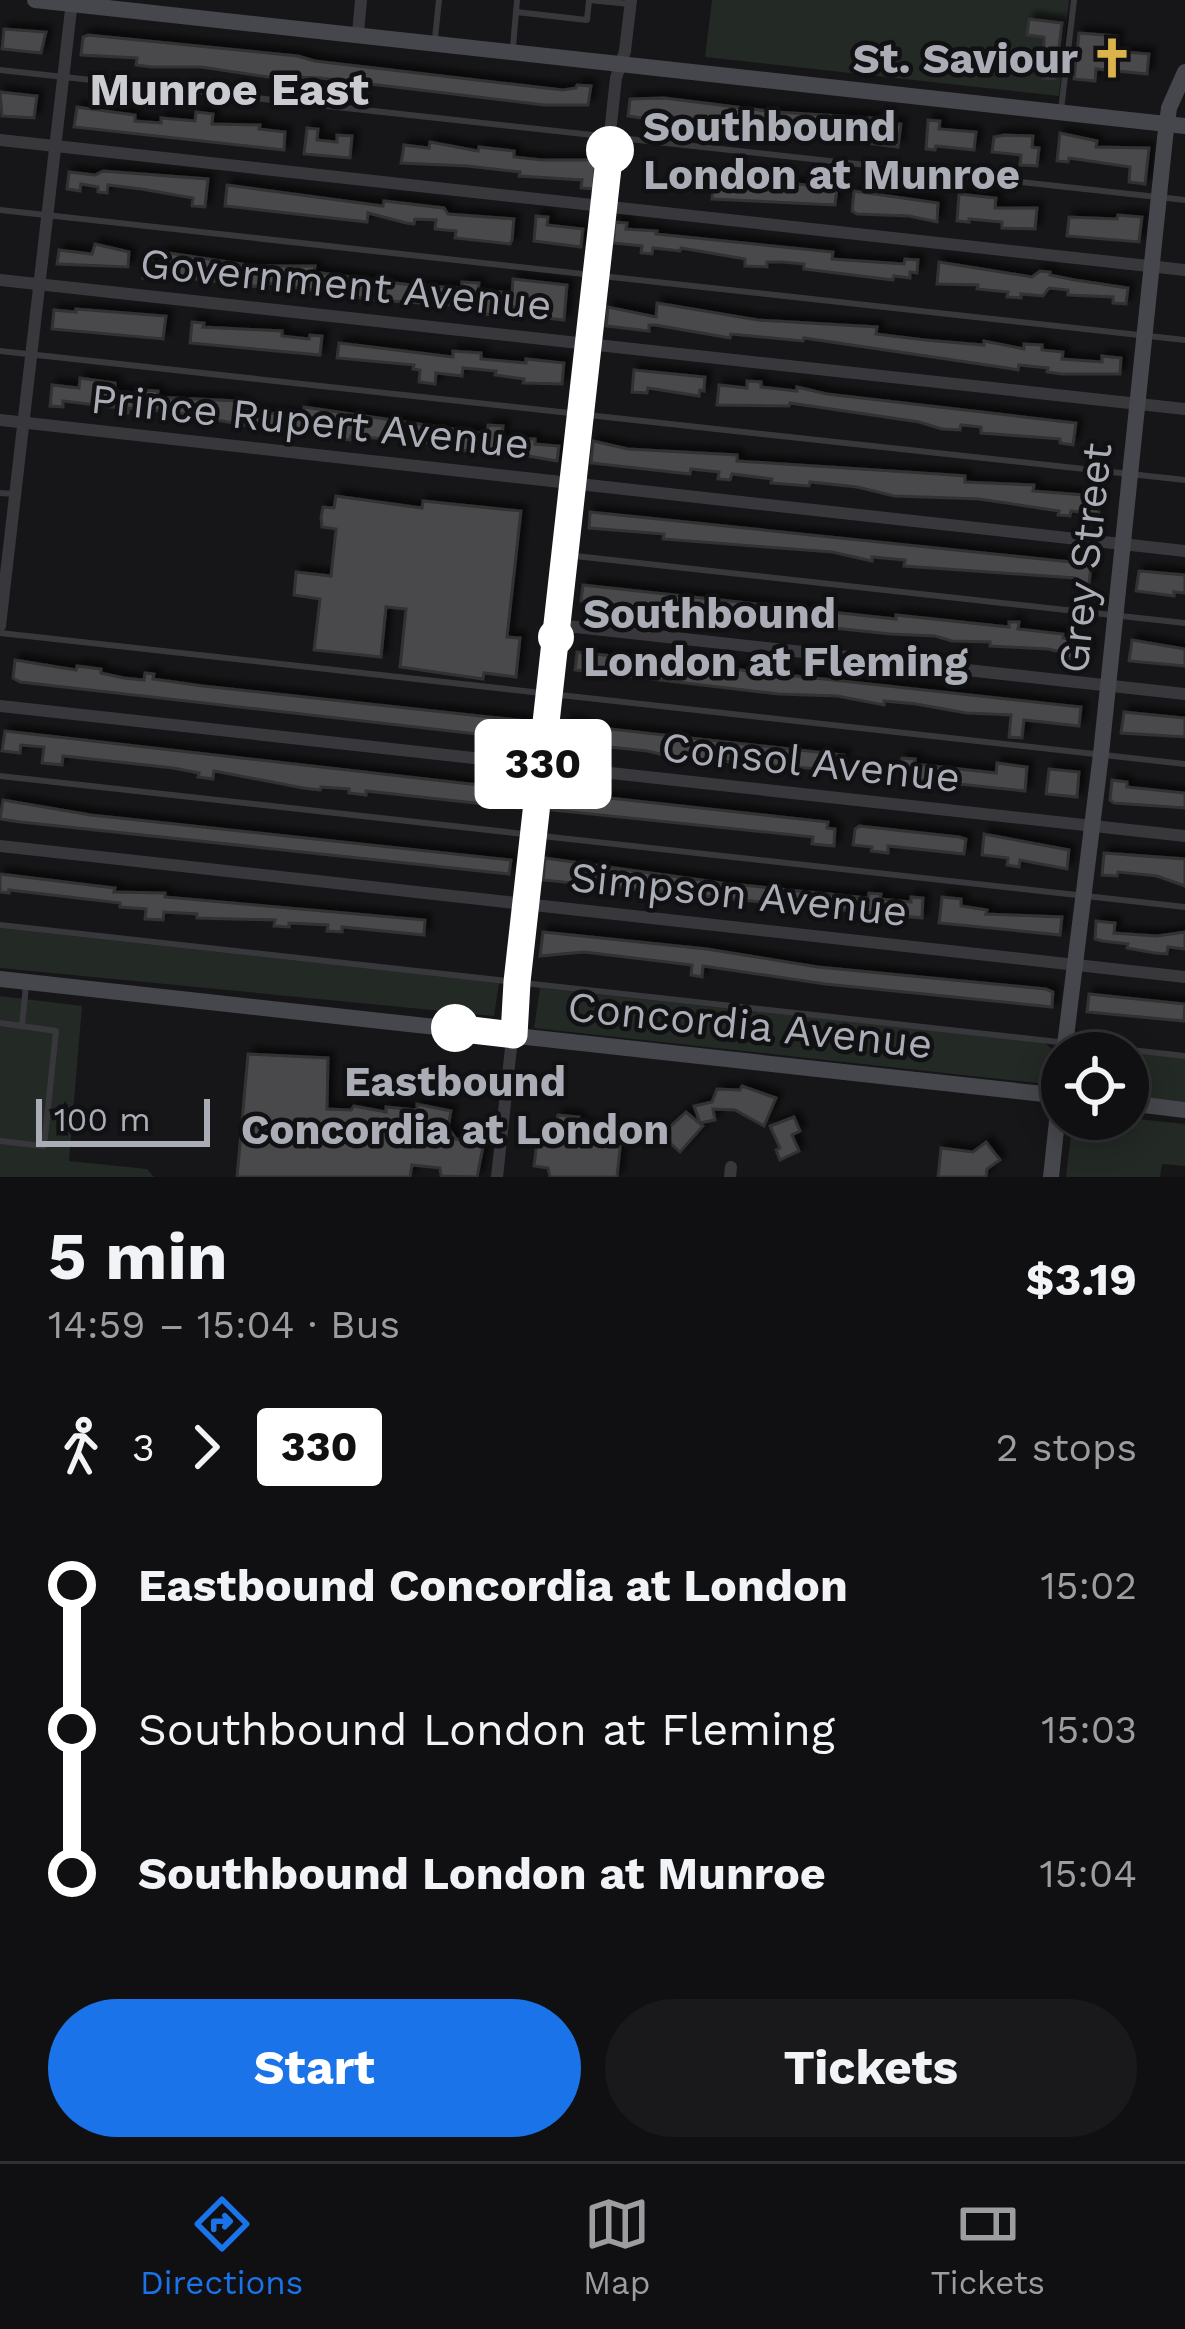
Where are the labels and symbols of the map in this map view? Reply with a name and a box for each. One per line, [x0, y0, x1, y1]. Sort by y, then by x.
place label: St. Saviour [853, 34, 1078, 83]
church icon: St. Saviour [1089, 35, 1135, 81]
district label: Munroe East [89, 63, 369, 116]
place label: Southbound London at Munroe [643, 102, 1020, 199]
marker: Southbound London at Munroe [588, 128, 632, 172]
street label: Government Avenue [138, 238, 554, 330]
street label: Prince Rupert Avenue [88, 374, 532, 468]
street label: Grey Street [1049, 440, 1121, 676]
place label: Southbound London at Fleming [583, 589, 968, 686]
marker: Southbound London at Fleming [540, 621, 572, 653]
street label: Consol Avenue [659, 722, 963, 802]
line badge: 330 [474, 725, 612, 803]
street label: Simpson Avenue [568, 852, 910, 936]
street label: Concordia Avenue [565, 981, 935, 1069]
marker: Eastbound Concordia at London [433, 1006, 477, 1050]
place label: Eastbound Concordia at London [241, 1057, 669, 1154]
scale bar [36, 1093, 210, 1146]

